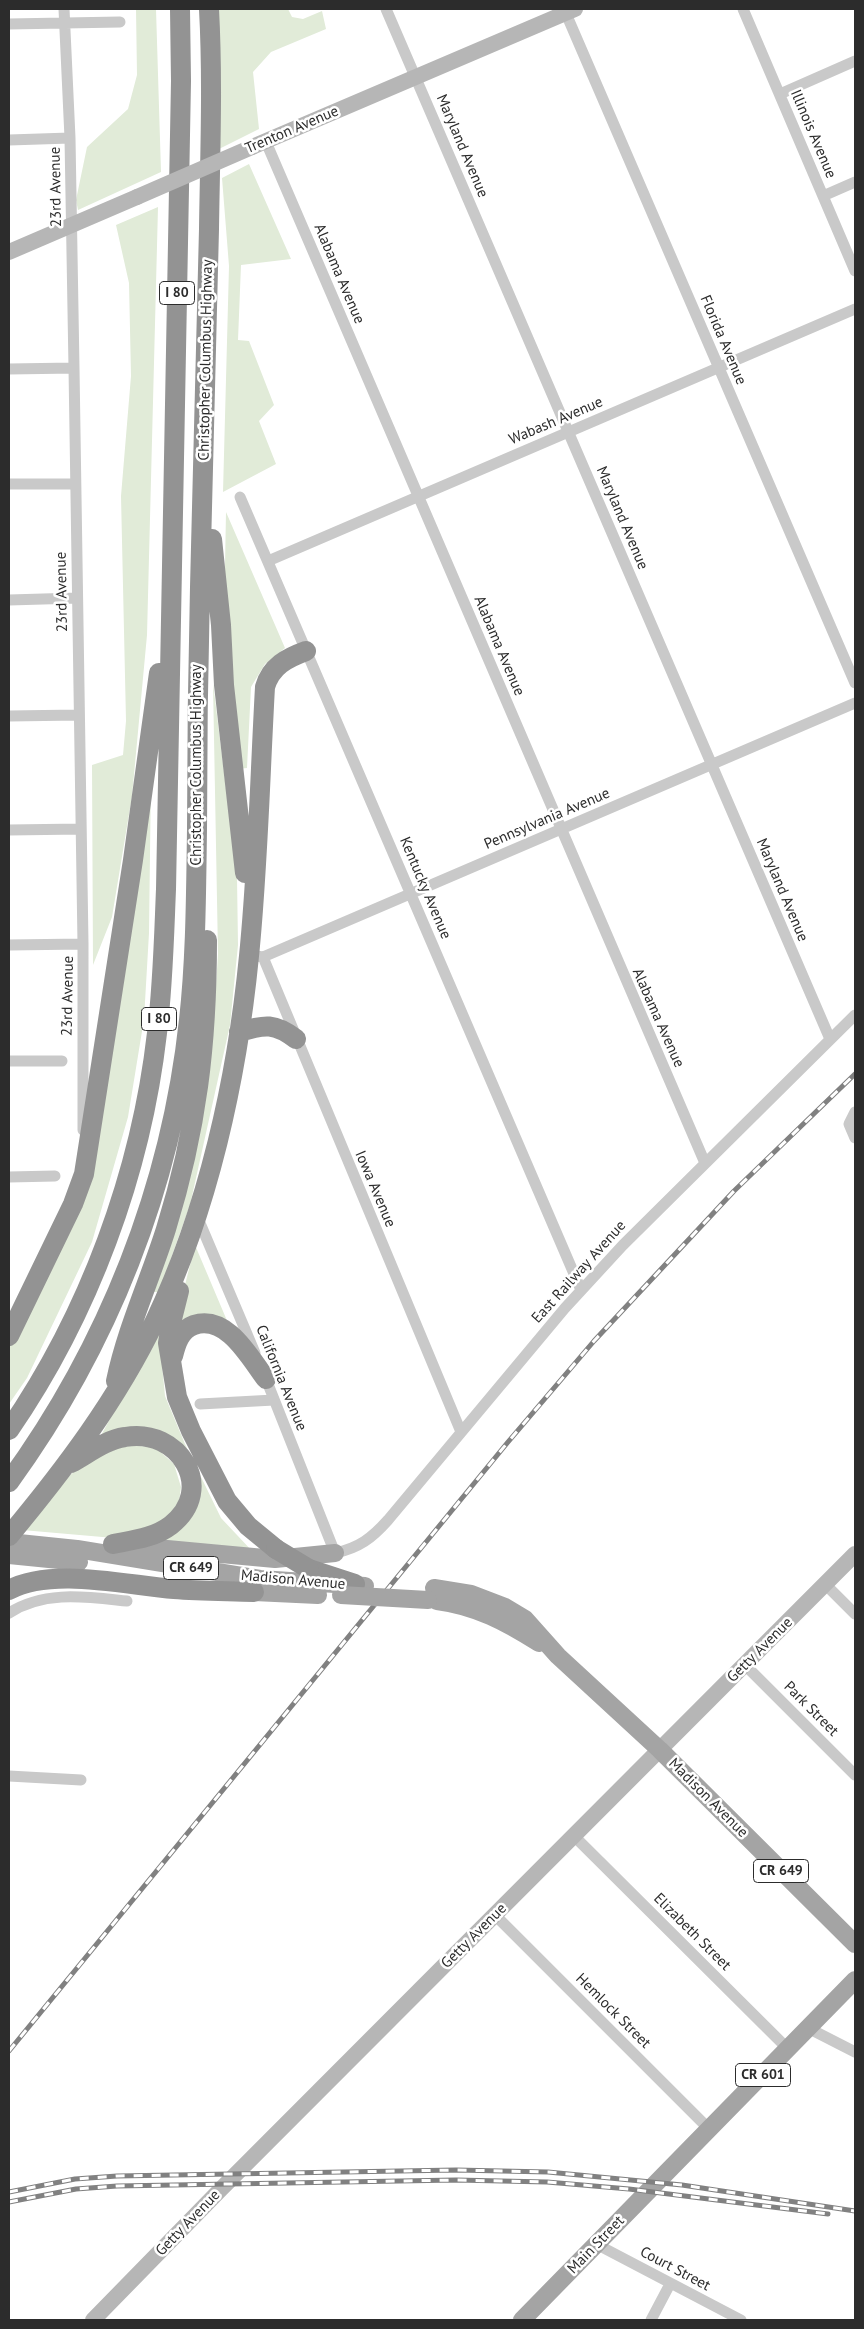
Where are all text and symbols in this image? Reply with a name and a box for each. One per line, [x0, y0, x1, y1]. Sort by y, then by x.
street label: Illinois Avenue [786, 87, 840, 181]
street label: Maryland Avenue [432, 92, 492, 200]
street label: Trenton Avenue [243, 102, 341, 158]
street label: 23rd Avenue [46, 147, 66, 227]
street label: Alabama Avenue [310, 221, 368, 327]
street label: Christopher Columbus Highway [195, 259, 217, 461]
road number: I 80 [160, 282, 194, 304]
street label: Florida Avenue [696, 292, 750, 388]
street label: Wabash Avenue [506, 393, 606, 449]
street label: Maryland Avenue [592, 464, 652, 572]
street label: 23rd Avenue [52, 552, 72, 632]
street label: Alabama Avenue [470, 593, 528, 699]
street label: Christopher Columbus Highway [188, 664, 206, 866]
street label: Pennsylvania Avenue [481, 784, 613, 854]
street label: Kentucky Avenue [395, 834, 455, 942]
street label: Maryland Avenue [752, 836, 812, 944]
street label: 23rd Avenue [58, 956, 78, 1036]
street label: Alabama Avenue [628, 966, 688, 1070]
road number: I 80 [142, 1008, 176, 1030]
street label: Iowa Avenue [351, 1148, 399, 1230]
street label: East Railway Avenue [528, 1217, 630, 1327]
street label: California Avenue [252, 1323, 310, 1433]
road number: CR 649 [164, 1556, 218, 1580]
street label: Madison Avenue [240, 1566, 346, 1594]
street label: Getty Avenue [724, 1614, 796, 1686]
street label: Park Street [780, 1678, 842, 1740]
street label: Madison Avenue [665, 1755, 751, 1841]
road number: CR 649 [754, 1860, 808, 1882]
street label: Elizabeth Street [650, 1890, 734, 1974]
street label: Getty Avenue [438, 1900, 510, 1972]
street label: Hemlock Street [572, 1970, 654, 2052]
road number: CR 601 [736, 2064, 790, 2086]
street label: Getty Avenue [152, 2186, 224, 2260]
street label: Main Street [564, 2212, 628, 2278]
street label: Court Street [637, 2243, 713, 2295]

